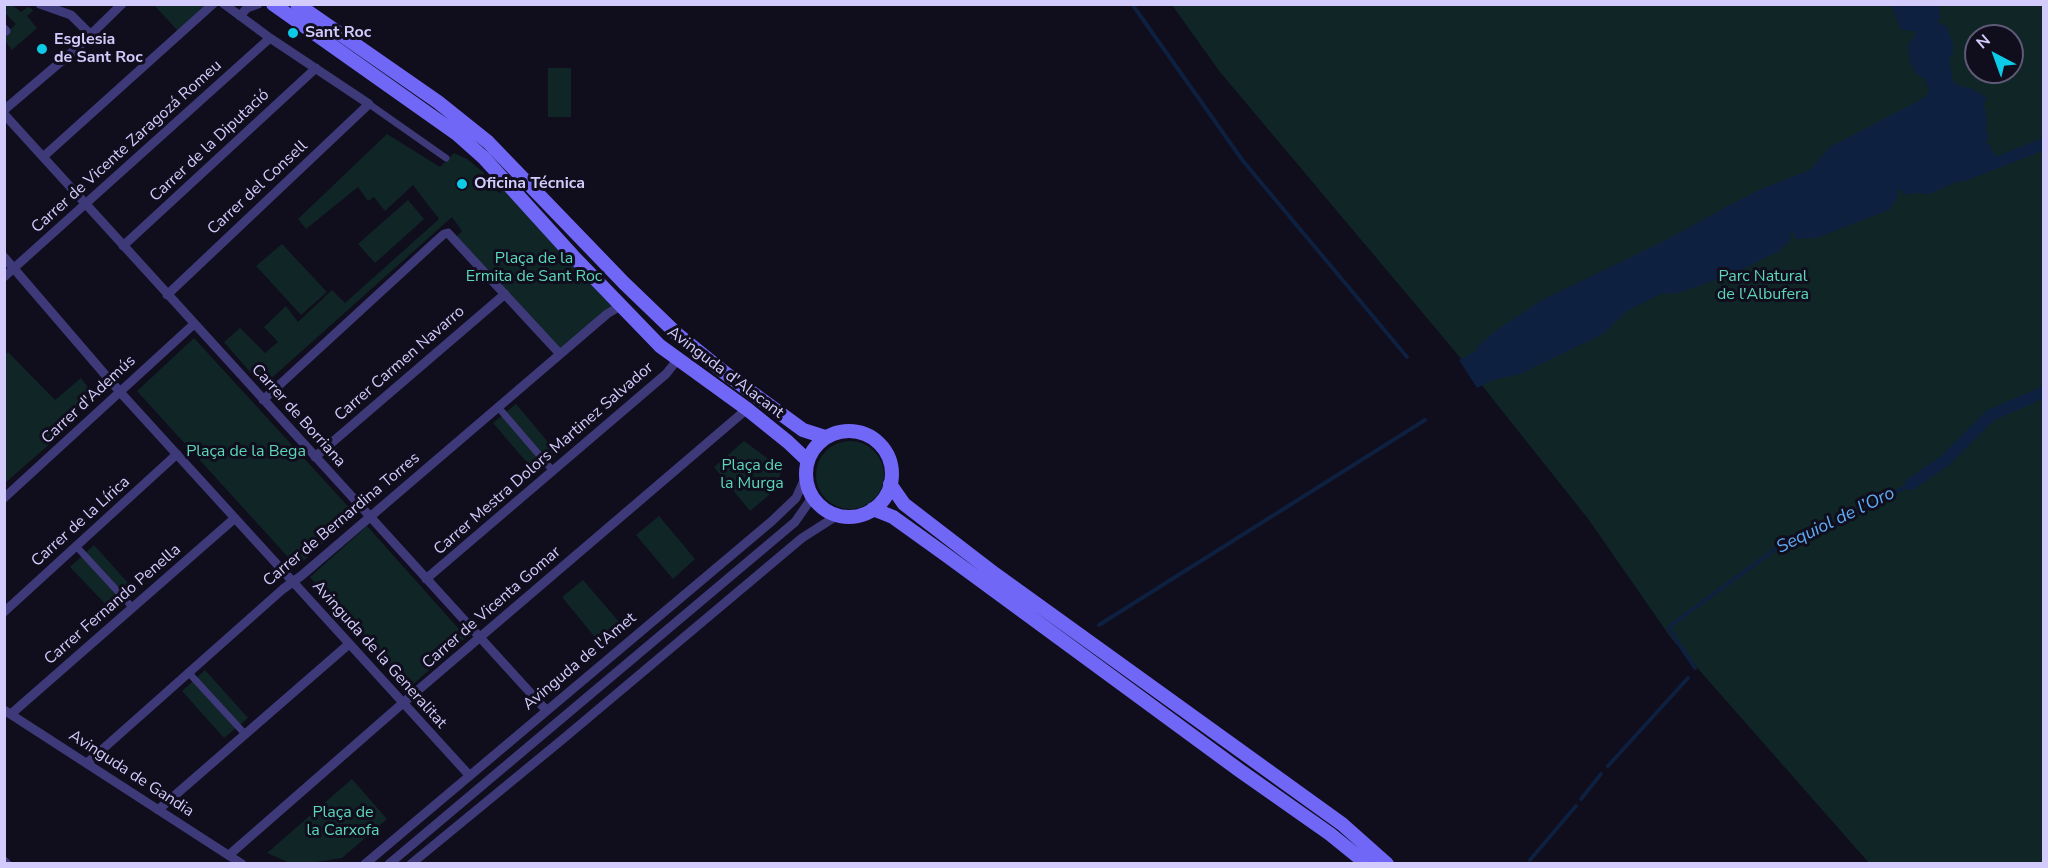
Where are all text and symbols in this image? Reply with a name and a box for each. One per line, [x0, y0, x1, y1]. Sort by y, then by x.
place label: Sant Roc [305, 23, 371, 43]
north arrow [1964, 24, 2024, 84]
marker: Sant Roc [286, 26, 300, 40]
place label: Esglesia de Sant Roc [54, 30, 143, 68]
text: N [1972, 30, 1995, 54]
marker: Esglesia de Sant Roc [35, 42, 49, 56]
street label: Carrer de Vicente Zaragozá Romeu [28, 57, 226, 237]
street label: Carrer de la Diputació [146, 86, 274, 206]
street label: Carrer del Consell [204, 137, 312, 239]
place label: Oficina Técnica [474, 174, 585, 194]
marker: Oficina Técnica [455, 177, 469, 191]
park label: Plaça de la Ermita de Sant Roc [466, 249, 602, 287]
park label: Parc Natural de l'Albufera [1717, 267, 1809, 305]
street label: Carrer Carmen Navarro [331, 302, 469, 426]
street label: Avinguda d'Alacant [663, 323, 787, 423]
street label: Carrer d'Ademús [38, 352, 140, 448]
street label: Carrer Mestra Dolors Martinez Salvador [430, 359, 658, 559]
street label: Carrer de Borriana [247, 361, 349, 471]
park label: Plaça de la Bega [186, 442, 306, 462]
street label: Carrer de Bernardina Torres [260, 449, 424, 591]
park label: Plaça de la Murga [720, 456, 784, 494]
street label: Carrer de la Lírica [28, 473, 134, 571]
water label: Sequiol de l’Oro [1773, 483, 1899, 559]
street label: Carrer Fernando Penella [41, 541, 185, 669]
street label: Carrer de Vicenta Gomar [419, 543, 565, 673]
street label: Avinguda de la Generalitat [308, 577, 450, 733]
street label: Avinguda de l'Amet [520, 609, 640, 715]
street label: Avinguda de Gandia [65, 726, 197, 822]
park label: Plaça de la Carxofa [307, 803, 379, 841]

